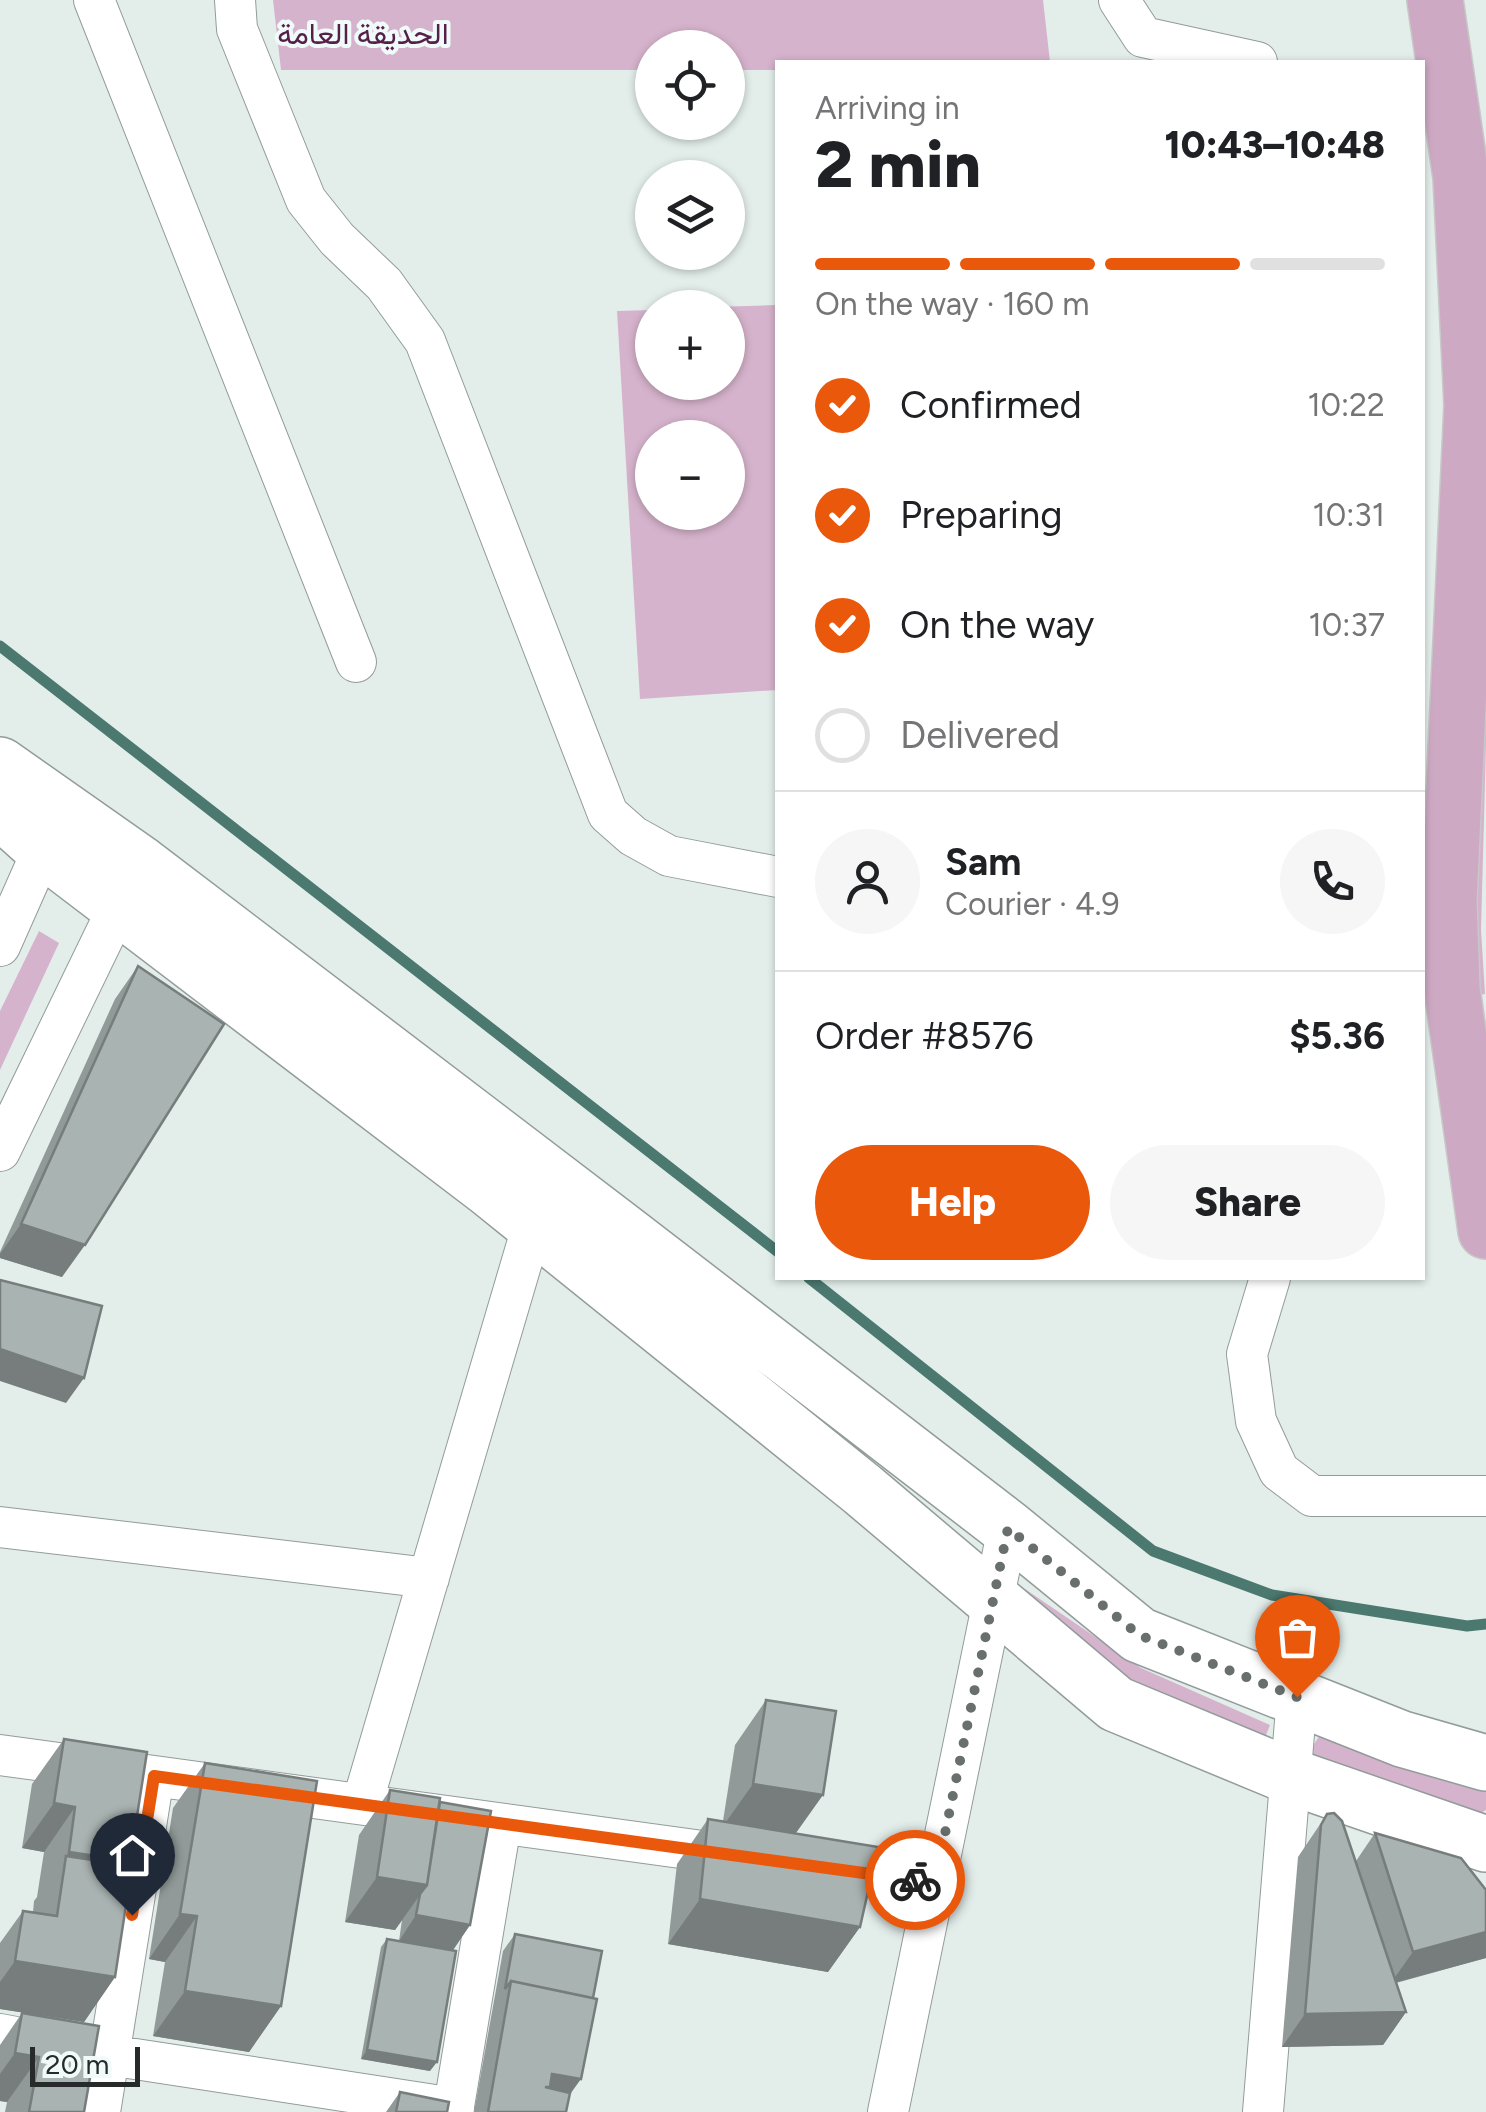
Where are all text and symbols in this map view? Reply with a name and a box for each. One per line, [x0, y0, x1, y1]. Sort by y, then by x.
park label: الحديقة العامة [277, 15, 449, 52]
map controls [635, 30, 745, 530]
button: locate [635, 30, 745, 140]
text: Arriving in [815, 89, 960, 127]
text: 10:43–10:48 [1164, 122, 1385, 168]
text: 2 min [815, 125, 981, 203]
button: layers [635, 160, 745, 270]
text: On the way · 160 m [815, 285, 1089, 323]
button: + [635, 290, 745, 400]
icon: check [815, 378, 870, 433]
text: Confirmed [900, 382, 1082, 428]
text: 10:22 [1307, 386, 1385, 424]
button: − [635, 420, 745, 530]
icon: check [815, 488, 870, 543]
text: Preparing [900, 492, 1062, 538]
text: 10:31 [1313, 496, 1385, 534]
icon: check [815, 598, 870, 653]
text: On the way [900, 602, 1094, 648]
text: 10:37 [1309, 606, 1385, 644]
text: Delivered [900, 712, 1060, 758]
button: person [815, 829, 920, 934]
button: phone [1280, 829, 1385, 934]
text: Sam [945, 839, 1021, 885]
text: Courier · 4.9 [945, 885, 1120, 923]
text: Order #8576 [815, 1013, 1034, 1059]
text: $5.36 [1289, 1013, 1385, 1059]
button: Help [815, 1145, 1090, 1260]
button: Share [1110, 1145, 1385, 1260]
pin [1255, 1595, 1340, 1698]
icon: bag [1270, 1610, 1325, 1665]
pin [90, 1813, 175, 1916]
icon: home [105, 1828, 160, 1883]
courier [865, 1830, 965, 1930]
icon: bike [888, 1853, 943, 1908]
scale bar [30, 2042, 140, 2086]
text: 20 m [45, 2047, 109, 2081]

